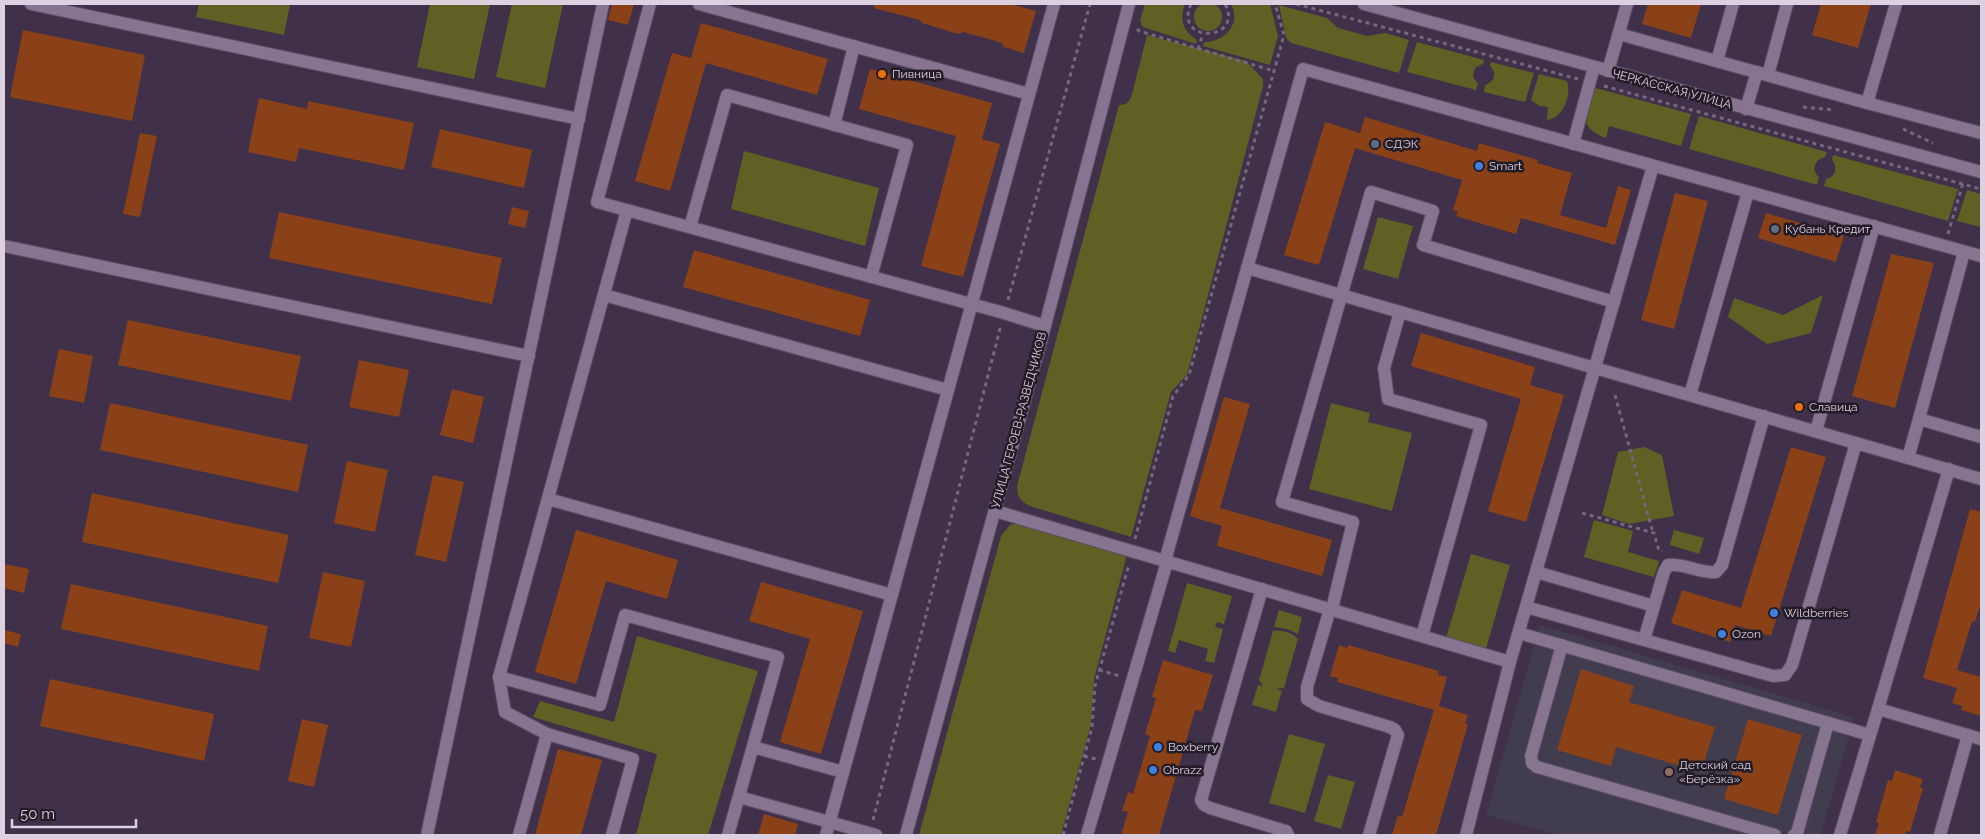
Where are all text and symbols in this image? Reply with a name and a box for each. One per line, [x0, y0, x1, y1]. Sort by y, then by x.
street label: ЧЕРКАССКАЯ УЛИЦА [1611, 66, 1733, 112]
place label: Пивница [892, 67, 942, 81]
marker: Пивница [876, 68, 888, 80]
place label: СДЭК [1385, 137, 1419, 151]
marker: СДЭК [1369, 138, 1381, 150]
place label: Smart [1489, 159, 1522, 173]
marker: Smart [1473, 160, 1485, 172]
place label: Кубань Кредит [1785, 222, 1871, 236]
marker: Кубань Кредит [1769, 223, 1781, 235]
street label: УЛИЦА ГЕРОЕВ-РАЗВЕДЧИКОВ [989, 330, 1049, 510]
place label: Славица [1809, 400, 1858, 414]
marker: Славица [1793, 401, 1805, 413]
place label: Wildberries [1784, 606, 1848, 620]
marker: Wildberries [1768, 607, 1780, 619]
place label: Ozon [1732, 627, 1761, 641]
marker: Ozon [1716, 628, 1728, 640]
place label: Boxberry [1168, 740, 1219, 754]
marker: Boxberry [1152, 741, 1164, 753]
place label: Детский сад «Берёзка» [1679, 758, 1751, 786]
place label: Obrazz [1163, 763, 1202, 777]
marker: Obrazz [1147, 764, 1159, 776]
marker: Детский сад «Берёзка» [1663, 766, 1675, 778]
scale bar [12, 796, 136, 828]
text: 50 m [20, 805, 55, 823]

